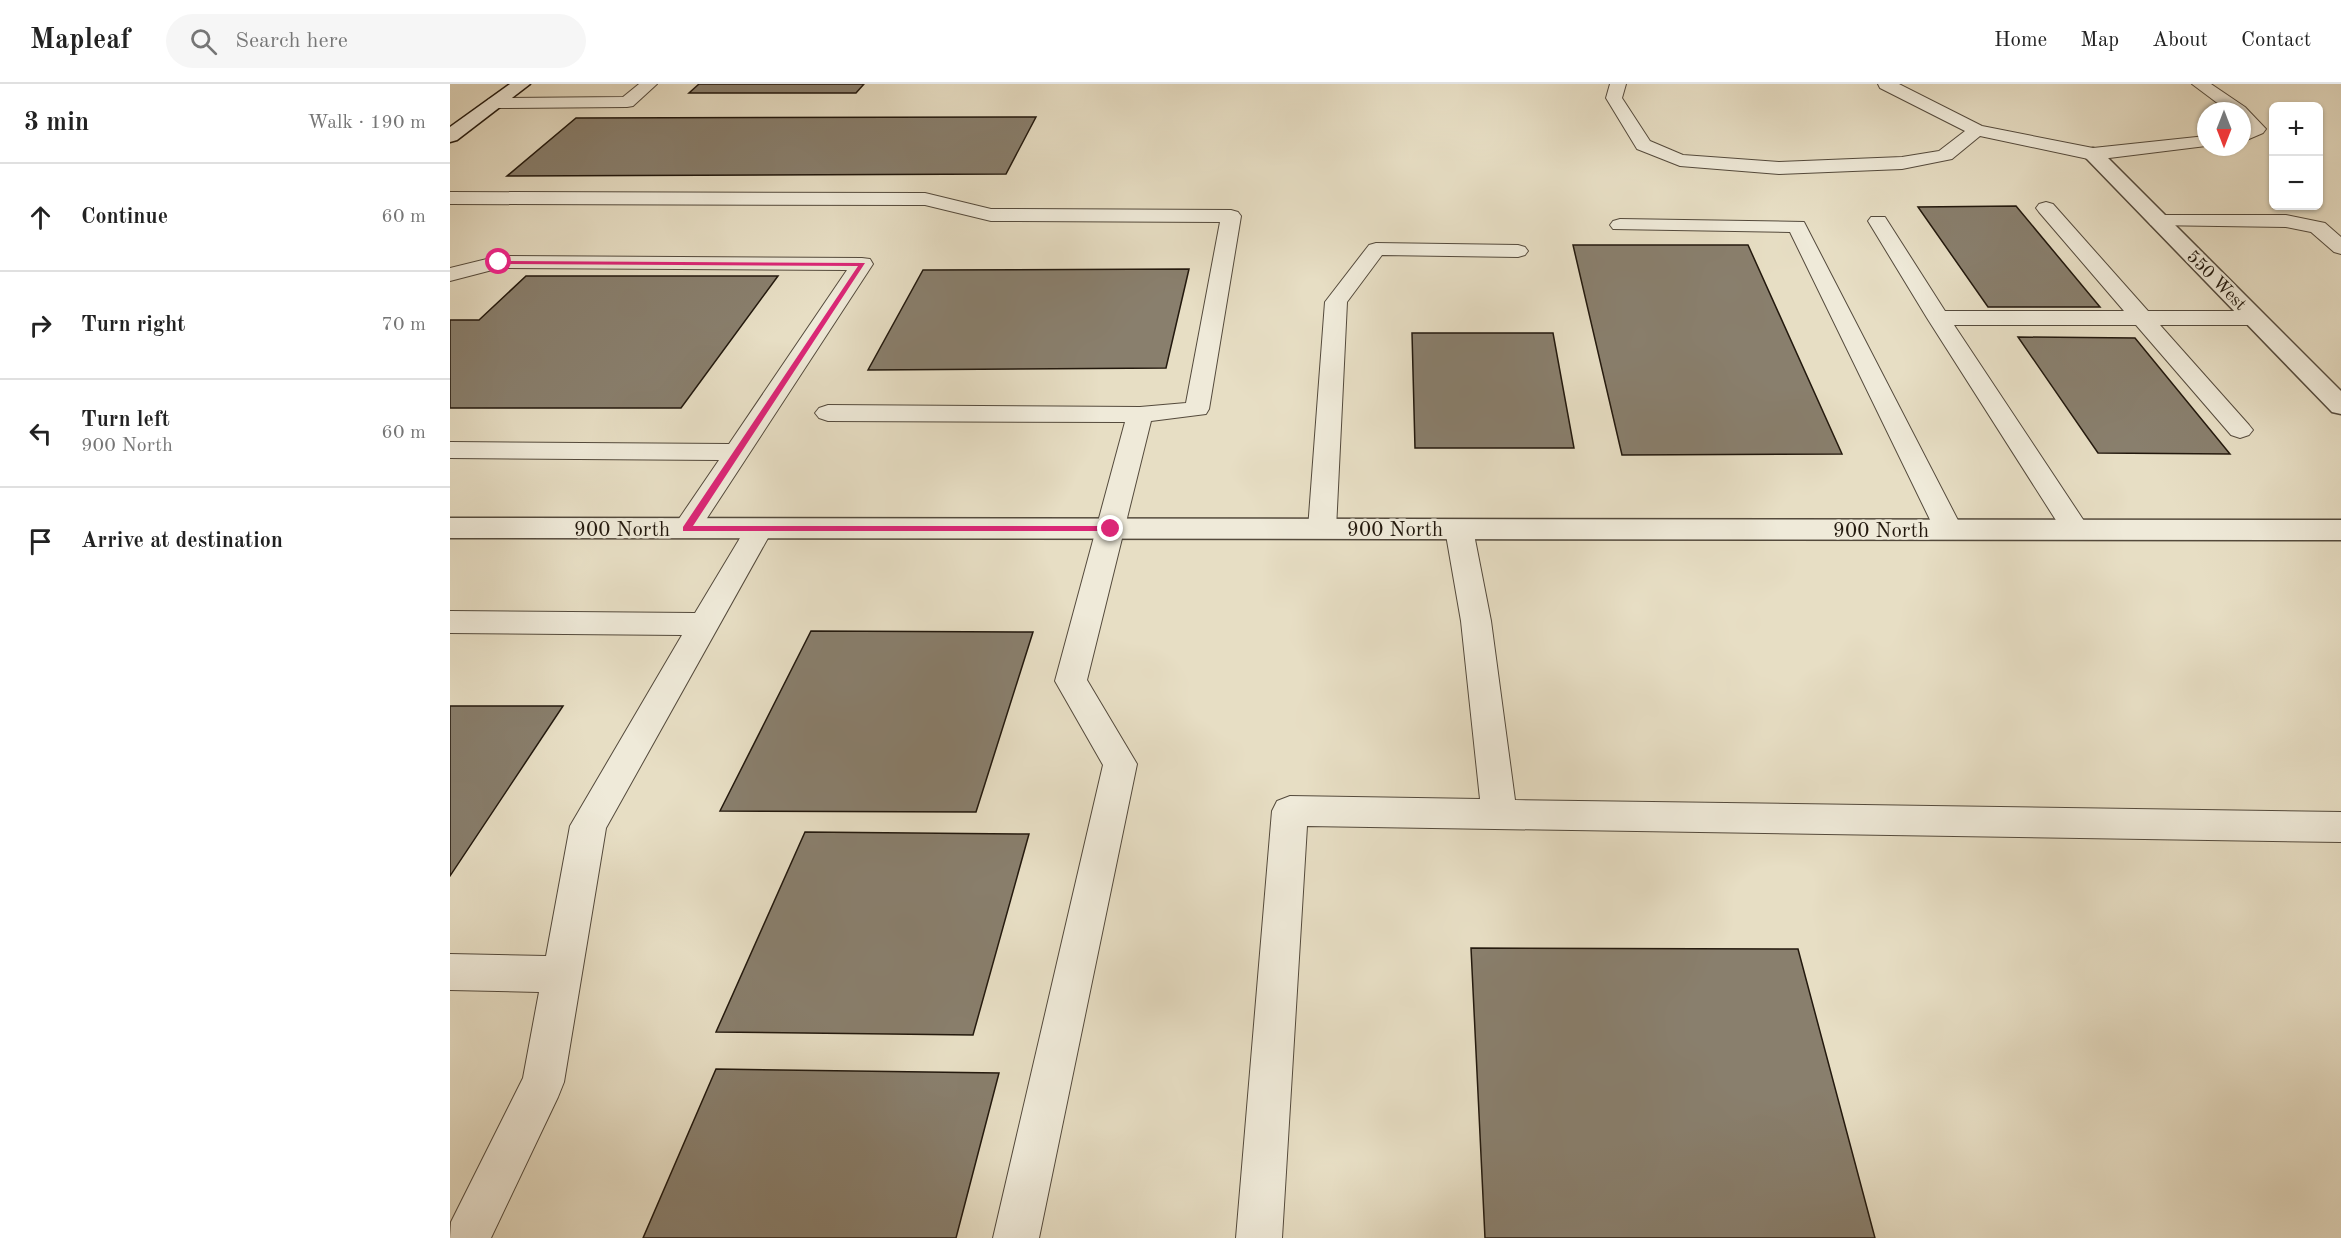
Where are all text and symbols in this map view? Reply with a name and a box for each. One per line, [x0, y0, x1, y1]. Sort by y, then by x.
search box [166, 14, 586, 68]
icon: search [187, 25, 220, 58]
text: Mapleaf [30, 27, 130, 55]
text: Search here [235, 30, 348, 52]
text: Home [1994, 30, 2047, 51]
text: Map [2080, 30, 2119, 51]
text: About [2152, 30, 2208, 51]
text: Contact [2241, 30, 2311, 51]
north arrow [2197, 102, 2251, 156]
map controls [2269, 102, 2323, 210]
button: + [2269, 102, 2323, 156]
text: 3 min [24, 110, 89, 136]
text: Walk · 190 m [307, 113, 426, 133]
button: − [2269, 156, 2323, 210]
icon: ahead [24, 201, 57, 234]
text: Continue [81, 206, 168, 228]
text: 60 m [381, 207, 426, 227]
street label: 550 West [2183, 247, 2250, 314]
route start [485, 248, 511, 274]
icon: right [24, 309, 57, 342]
text: Turn right [81, 314, 185, 336]
text: 70 m [381, 315, 426, 335]
text: Turn left [81, 409, 170, 431]
icon: left [24, 417, 57, 450]
text: 60 m [381, 423, 426, 443]
text: 900 North [81, 436, 173, 456]
route end [1097, 515, 1123, 541]
street label: 900 North [574, 520, 670, 541]
street label: 900 North [1347, 520, 1443, 541]
street label: 900 North [1833, 521, 1929, 542]
icon: arrive [24, 525, 57, 558]
text: Arrive at destination [81, 530, 283, 552]

